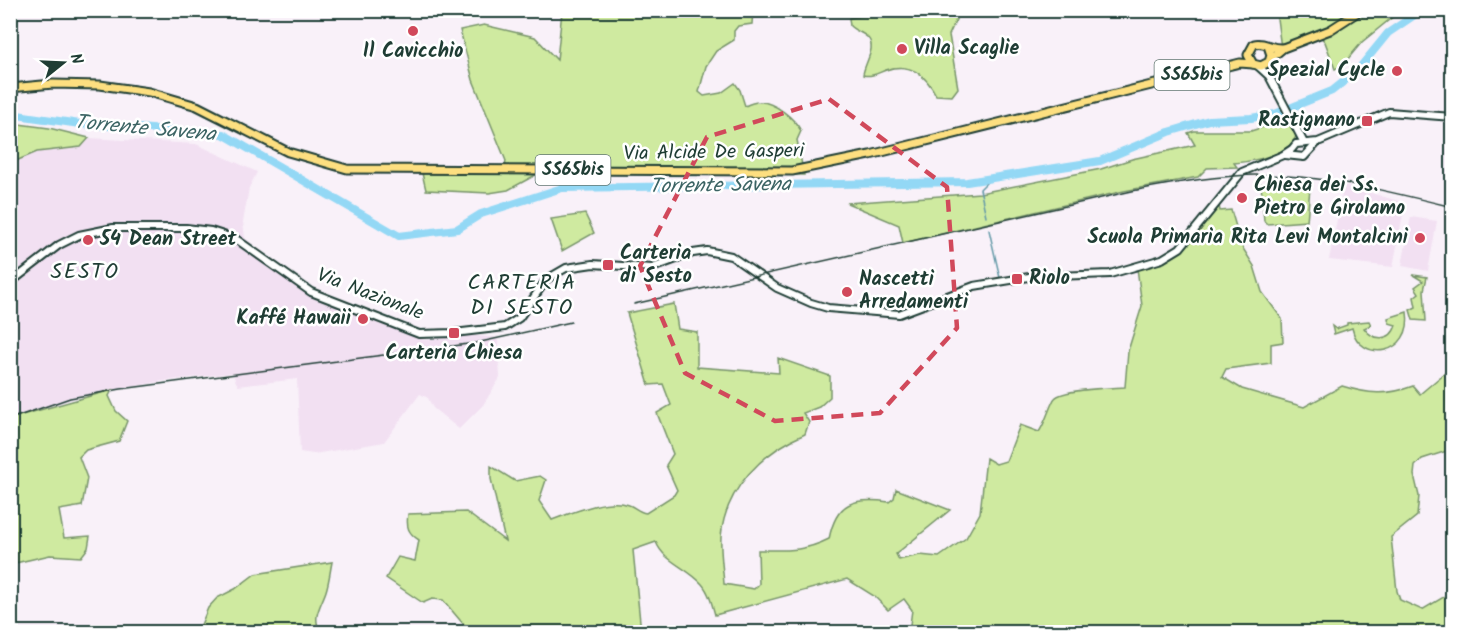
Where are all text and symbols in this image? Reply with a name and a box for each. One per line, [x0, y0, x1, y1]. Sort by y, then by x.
marker: Il Cavicchio [406, 24, 420, 38]
north arrow [33, 33, 93, 93]
place label: Villa Scaglie [914, 33, 1020, 65]
place label: Il Cavicchio [363, 36, 463, 68]
marker: Villa Scaglie [895, 42, 909, 56]
text: N [62, 50, 89, 67]
place label: Spezial Cycle [1268, 55, 1385, 87]
road number: SS65bis [1154, 60, 1230, 90]
marker: Spezial Cycle [1390, 64, 1404, 78]
place label: Rastignano [1258, 105, 1355, 137]
water label: Torrente Savena [73, 106, 218, 152]
marker: Rastignano [1360, 114, 1374, 128]
street label: Via Alcide De Gasperi [623, 135, 806, 171]
road number: SS65bis [536, 155, 610, 185]
water label: Torrente Savena [649, 168, 792, 204]
place label: Chiesa dei Ss. Pietro e Girolamo [1254, 170, 1405, 225]
marker: Chiesa dei Ss. Pietro e Girolamo [1235, 191, 1249, 205]
place label: Scuola Primaria Rita Levi Montalcini [1088, 222, 1409, 254]
place label: 54 Dean Street [99, 224, 238, 256]
marker: Scuola Primaria Rita Levi Montalcini [1413, 231, 1427, 245]
marker: 54 Dean Street [81, 233, 95, 247]
place label: Carteria di Sesto [620, 238, 692, 293]
district label: SESTO [51, 255, 120, 290]
marker: Carteria di Sesto [601, 258, 615, 272]
street label: Via Nazionale [312, 260, 428, 330]
place label: Riolo [1029, 263, 1070, 295]
place label: Nascetti Arredamenti [859, 264, 969, 319]
district label: CARTERIA DI SESTO [467, 266, 577, 326]
marker: Riolo [1010, 272, 1024, 286]
marker: Nascetti Arredamenti [840, 285, 854, 299]
place label: Kaffé Hawaii [237, 303, 352, 335]
marker: Kaffé Hawaii [356, 312, 370, 326]
marker: Carteria Chiesa [447, 326, 461, 340]
place label: Carteria Chiesa [386, 338, 523, 370]

